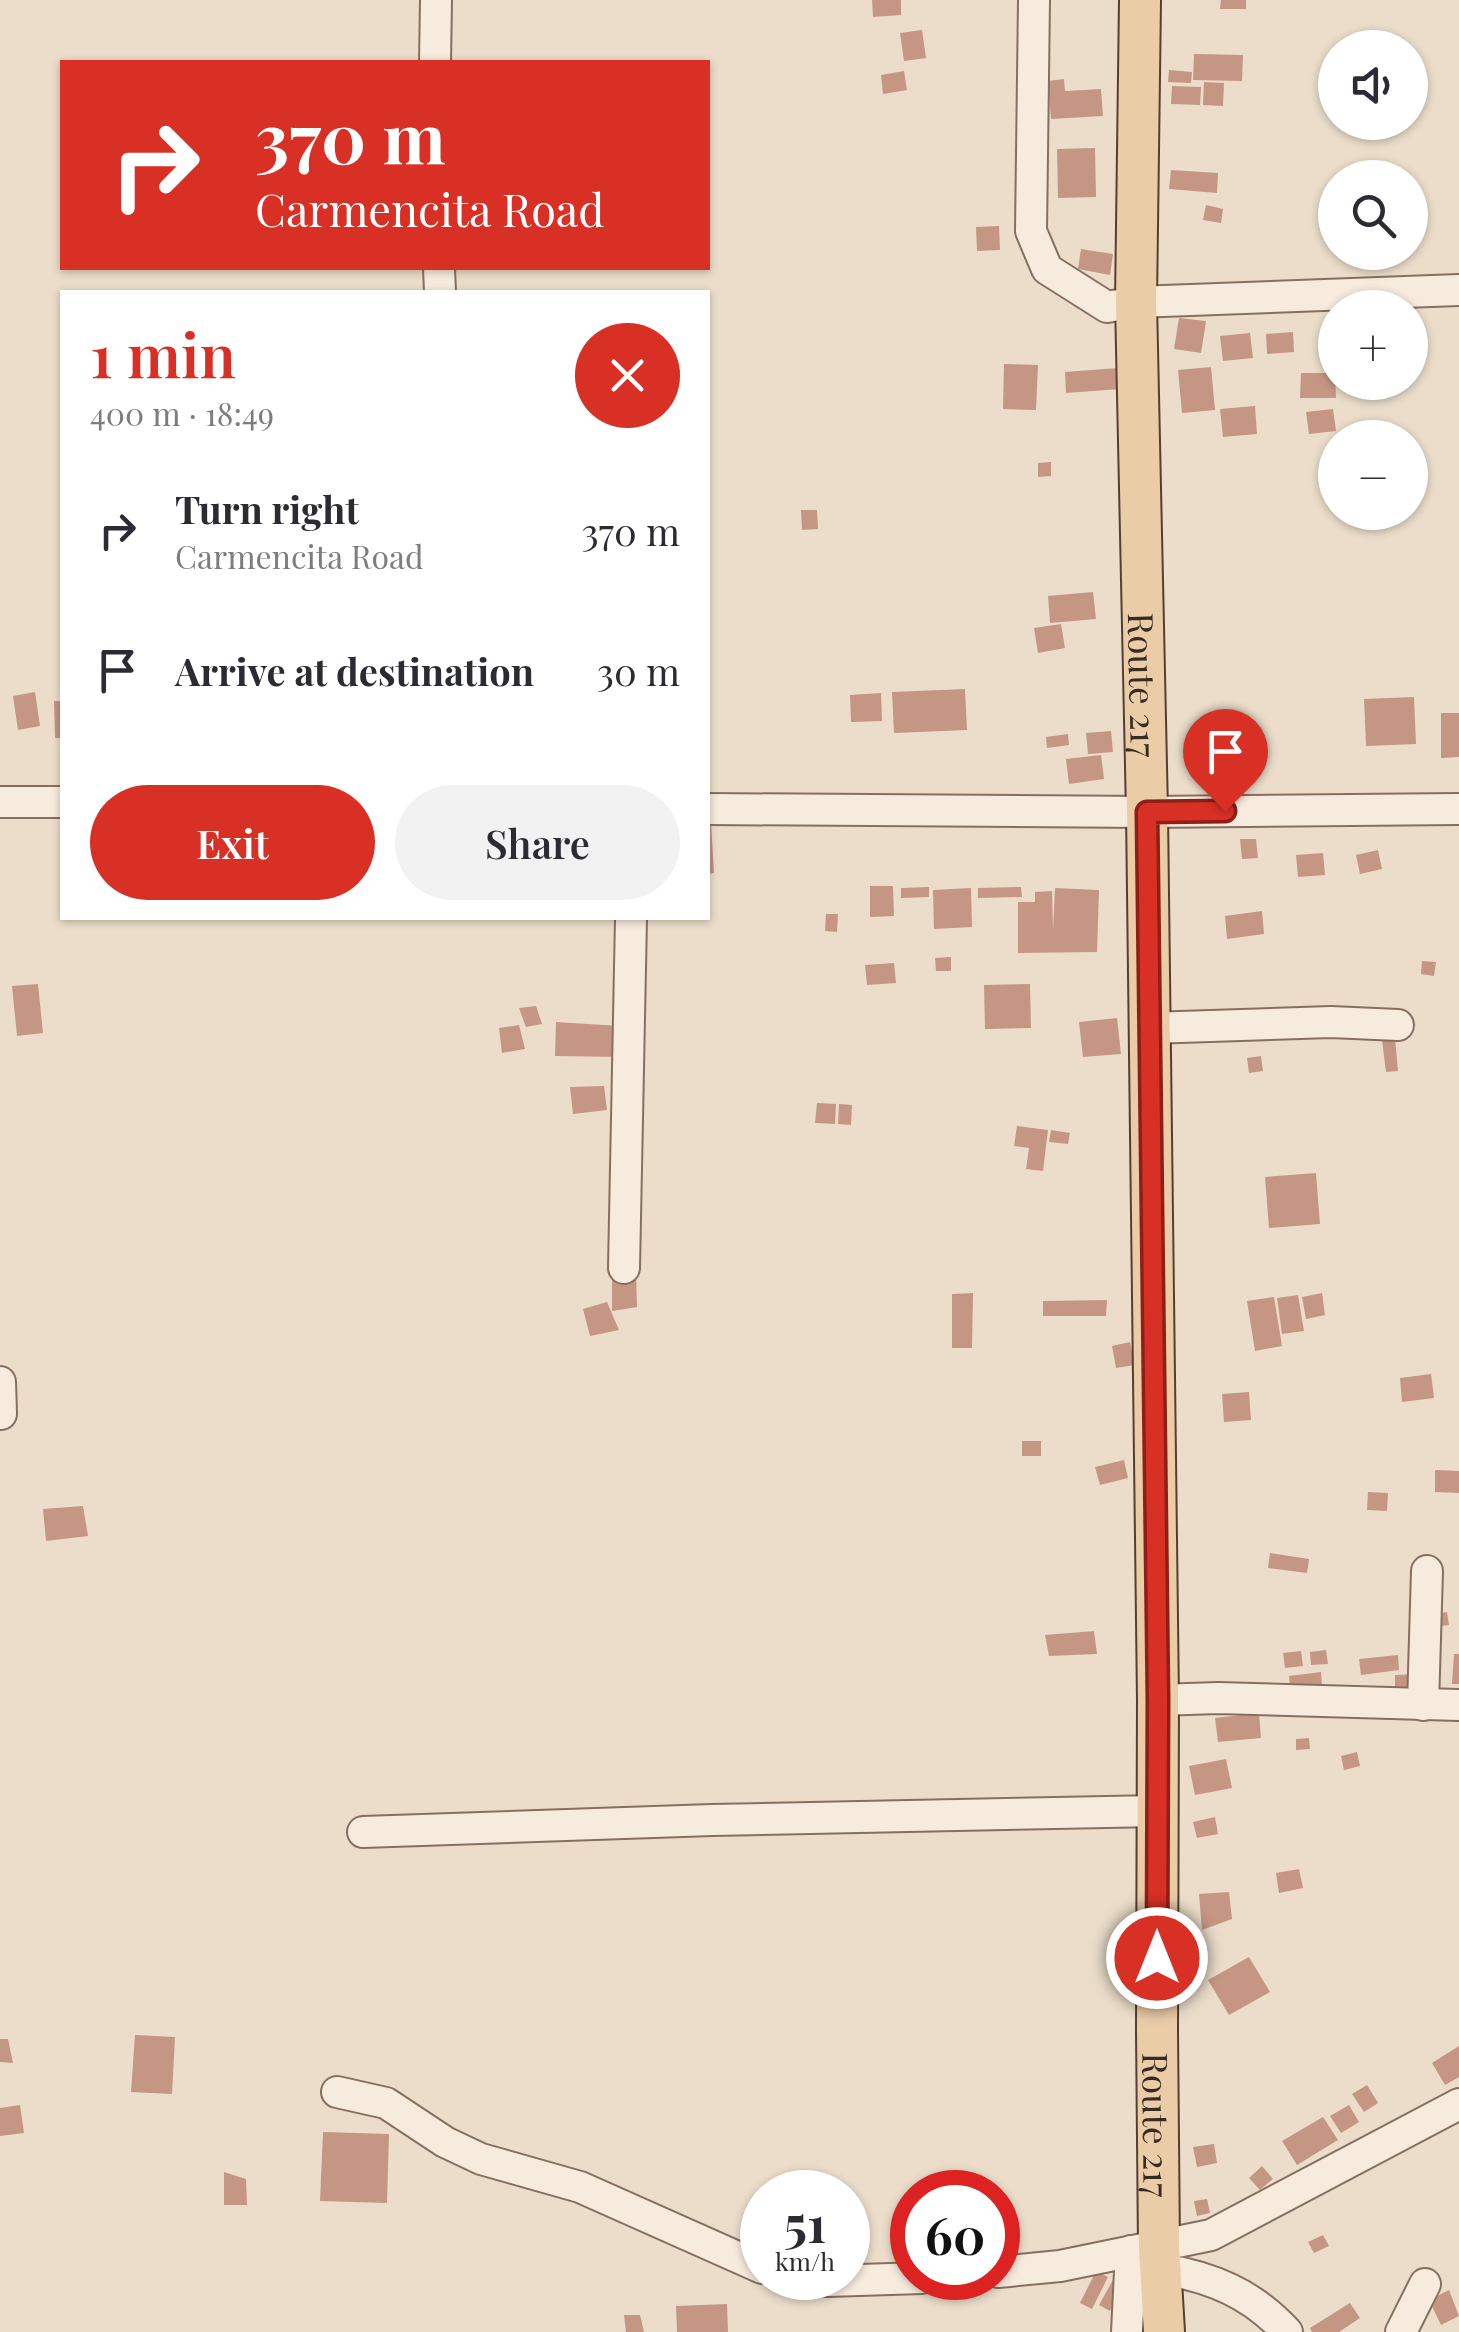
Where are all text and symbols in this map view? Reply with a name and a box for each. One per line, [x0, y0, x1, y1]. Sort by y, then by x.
map controls [1318, 30, 1428, 530]
button: sound [1318, 30, 1428, 140]
text: 370 m [255, 88, 446, 182]
icon: right [90, 100, 220, 230]
button: search [1318, 160, 1428, 270]
text: Carmencita Road [255, 178, 604, 238]
button: + [1318, 290, 1428, 400]
text: 1 min [90, 313, 236, 393]
button: close [575, 323, 680, 428]
text: 400 m · 18:49 [90, 391, 274, 434]
button: − [1318, 420, 1428, 530]
text: Turn right [175, 483, 359, 534]
icon: right [90, 503, 145, 558]
text: 370 m [581, 505, 680, 556]
text: Carmencita Road [175, 534, 423, 577]
street label: Route 217 [1119, 612, 1169, 758]
icon: arrive [90, 643, 145, 698]
text: Arrive at destination [175, 645, 534, 696]
text: 30 m [597, 645, 680, 696]
pin [1183, 709, 1268, 812]
icon: arrive [1198, 724, 1253, 779]
button: Exit [90, 785, 375, 900]
button: Share [395, 785, 680, 900]
position arrow [1105, 1906, 1209, 2010]
street label: Route 217 [1134, 2052, 1182, 2197]
speed limit sign: 60 [890, 2170, 1020, 2300]
text: 51 [784, 2189, 826, 2256]
text: km/h [775, 2244, 835, 2277]

